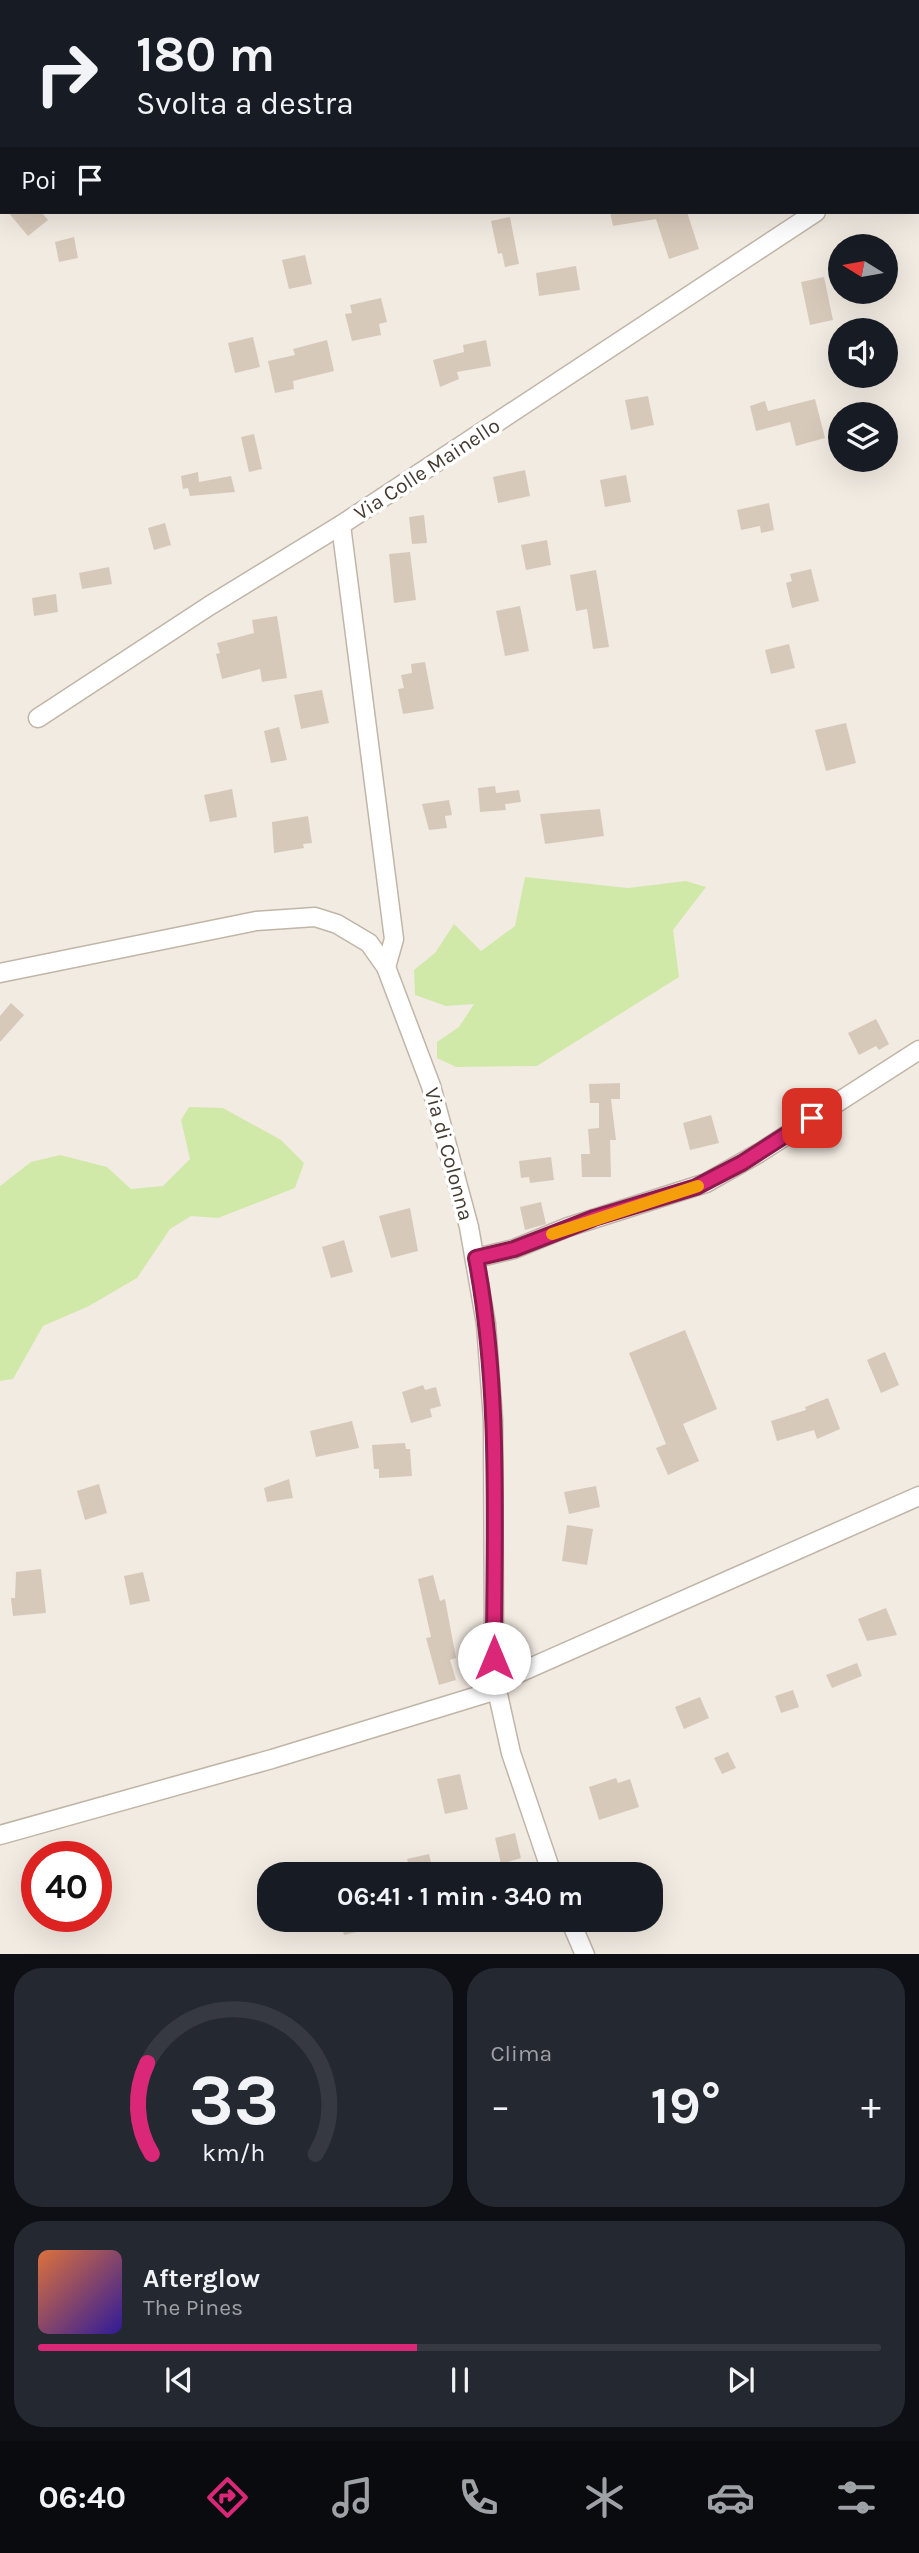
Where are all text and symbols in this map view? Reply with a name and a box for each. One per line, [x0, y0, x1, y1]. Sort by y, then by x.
text: 180 m [136, 26, 275, 83]
icon: right [21, 28, 112, 119]
text: Svolta a destra [136, 85, 354, 122]
icon: arrive [71, 161, 109, 199]
text: Poi [21, 165, 57, 196]
north arrow [828, 234, 898, 304]
map controls [828, 234, 898, 472]
button: sound [828, 318, 898, 388]
button: layers [828, 402, 898, 472]
street label: Via Colle Mainello [350, 413, 504, 525]
street label: Via di Colonna [420, 1085, 478, 1223]
pin [782, 1088, 842, 1148]
icon: arrive [793, 1099, 831, 1137]
position arrow [457, 1621, 531, 1695]
speed limit sign: 40 [21, 1841, 112, 1932]
text: 06:41 · 1 min · 340 m [337, 1881, 583, 1912]
text: Clima [491, 2040, 552, 2067]
text: 33 [188, 2057, 279, 2142]
text: 19° [651, 2075, 721, 2136]
text: − [491, 2084, 510, 2129]
text: + [861, 2084, 881, 2129]
text: km/h [202, 2137, 265, 2166]
text: Afterglow [143, 2263, 260, 2294]
text: The Pines [143, 2294, 243, 2321]
icon: previous [160, 2361, 198, 2399]
icon: pause [441, 2361, 479, 2399]
icon: next [722, 2361, 760, 2399]
icon: directions [203, 2473, 252, 2522]
icon: music [328, 2473, 377, 2522]
icon: phone [454, 2473, 503, 2522]
icon: climate [580, 2473, 629, 2522]
icon: car [706, 2473, 755, 2522]
icon: filters [832, 2473, 881, 2522]
text: 06:40 [38, 2479, 126, 2516]

